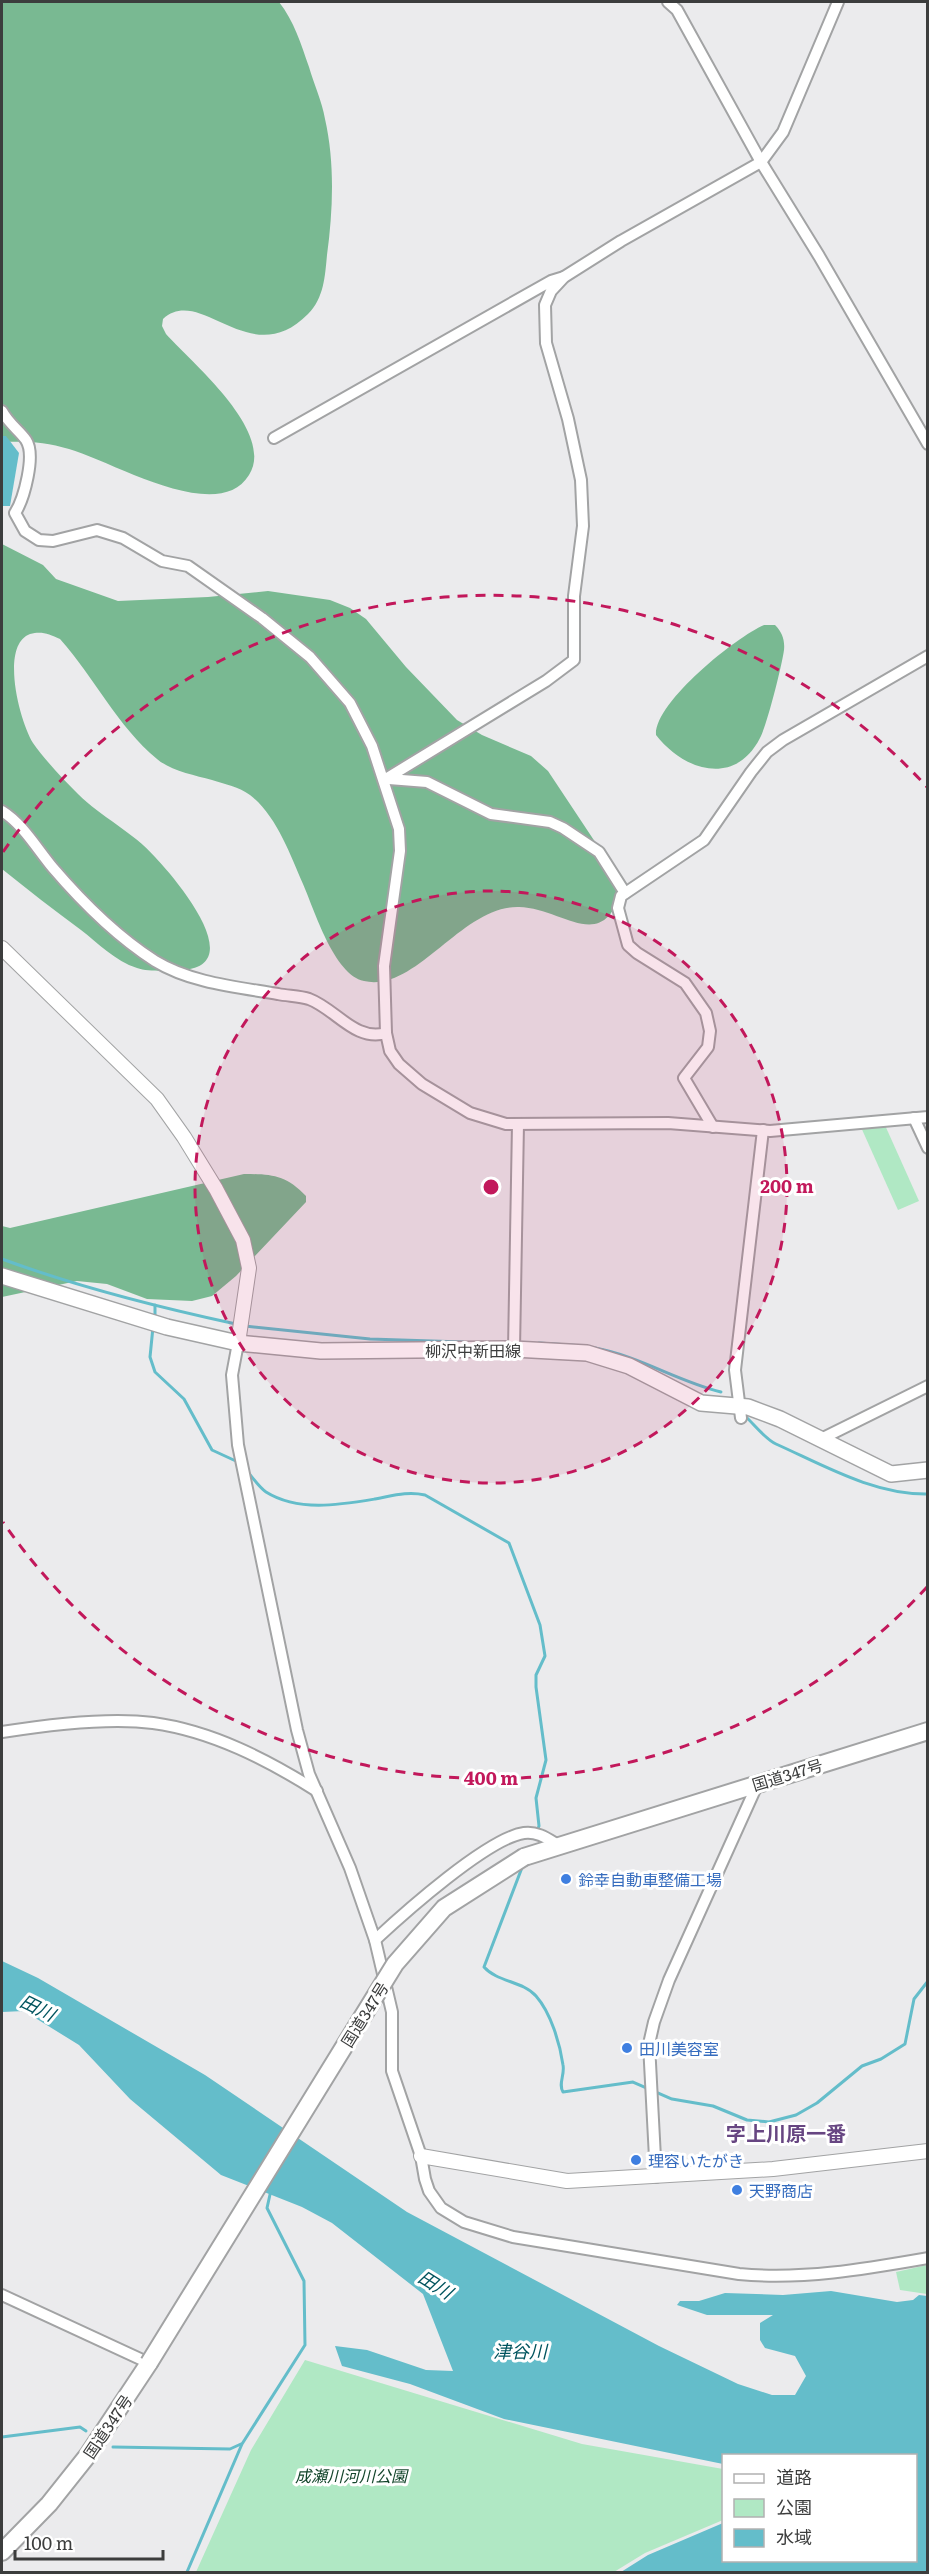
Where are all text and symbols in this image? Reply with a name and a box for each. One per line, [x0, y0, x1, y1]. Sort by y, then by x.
text: 200 m [760, 1172, 814, 1199]
centre of rings [481, 1177, 501, 1197]
street label: 柳沢中新田線 [425, 1338, 521, 1362]
street label: 国道347号 [749, 1752, 825, 1796]
text: 400 m [464, 1764, 518, 1791]
place label: 鈴幸自動車整備工場 [578, 1867, 722, 1891]
marker: 鈴幸自動車整備工場 [559, 1872, 573, 1886]
street label: 国道347号 [334, 1977, 394, 2051]
water label: 田川 [16, 1987, 62, 2028]
place label: 田川美容室 [639, 2036, 719, 2060]
marker: 田川美容室 [620, 2041, 634, 2055]
district label: 字上川原一番 [726, 2117, 846, 2147]
place label: 理容いたがき [648, 2148, 744, 2172]
marker: 理容いたがき [629, 2153, 643, 2167]
place label: 天野商店 [749, 2178, 813, 2202]
marker: 天野商店 [730, 2183, 744, 2197]
water label: 田川 [414, 2263, 460, 2306]
water label: 津谷川 [493, 2337, 549, 2364]
street label: 国道347号 [77, 2389, 137, 2463]
legend [722, 2454, 917, 2562]
park label: 成瀬川河川公園 [295, 2463, 409, 2487]
text: 道路 [776, 2463, 812, 2490]
text: 公園 [776, 2493, 812, 2520]
scale bar [15, 2523, 164, 2561]
text: 水域 [776, 2523, 812, 2550]
text: 100 m [24, 2529, 73, 2556]

